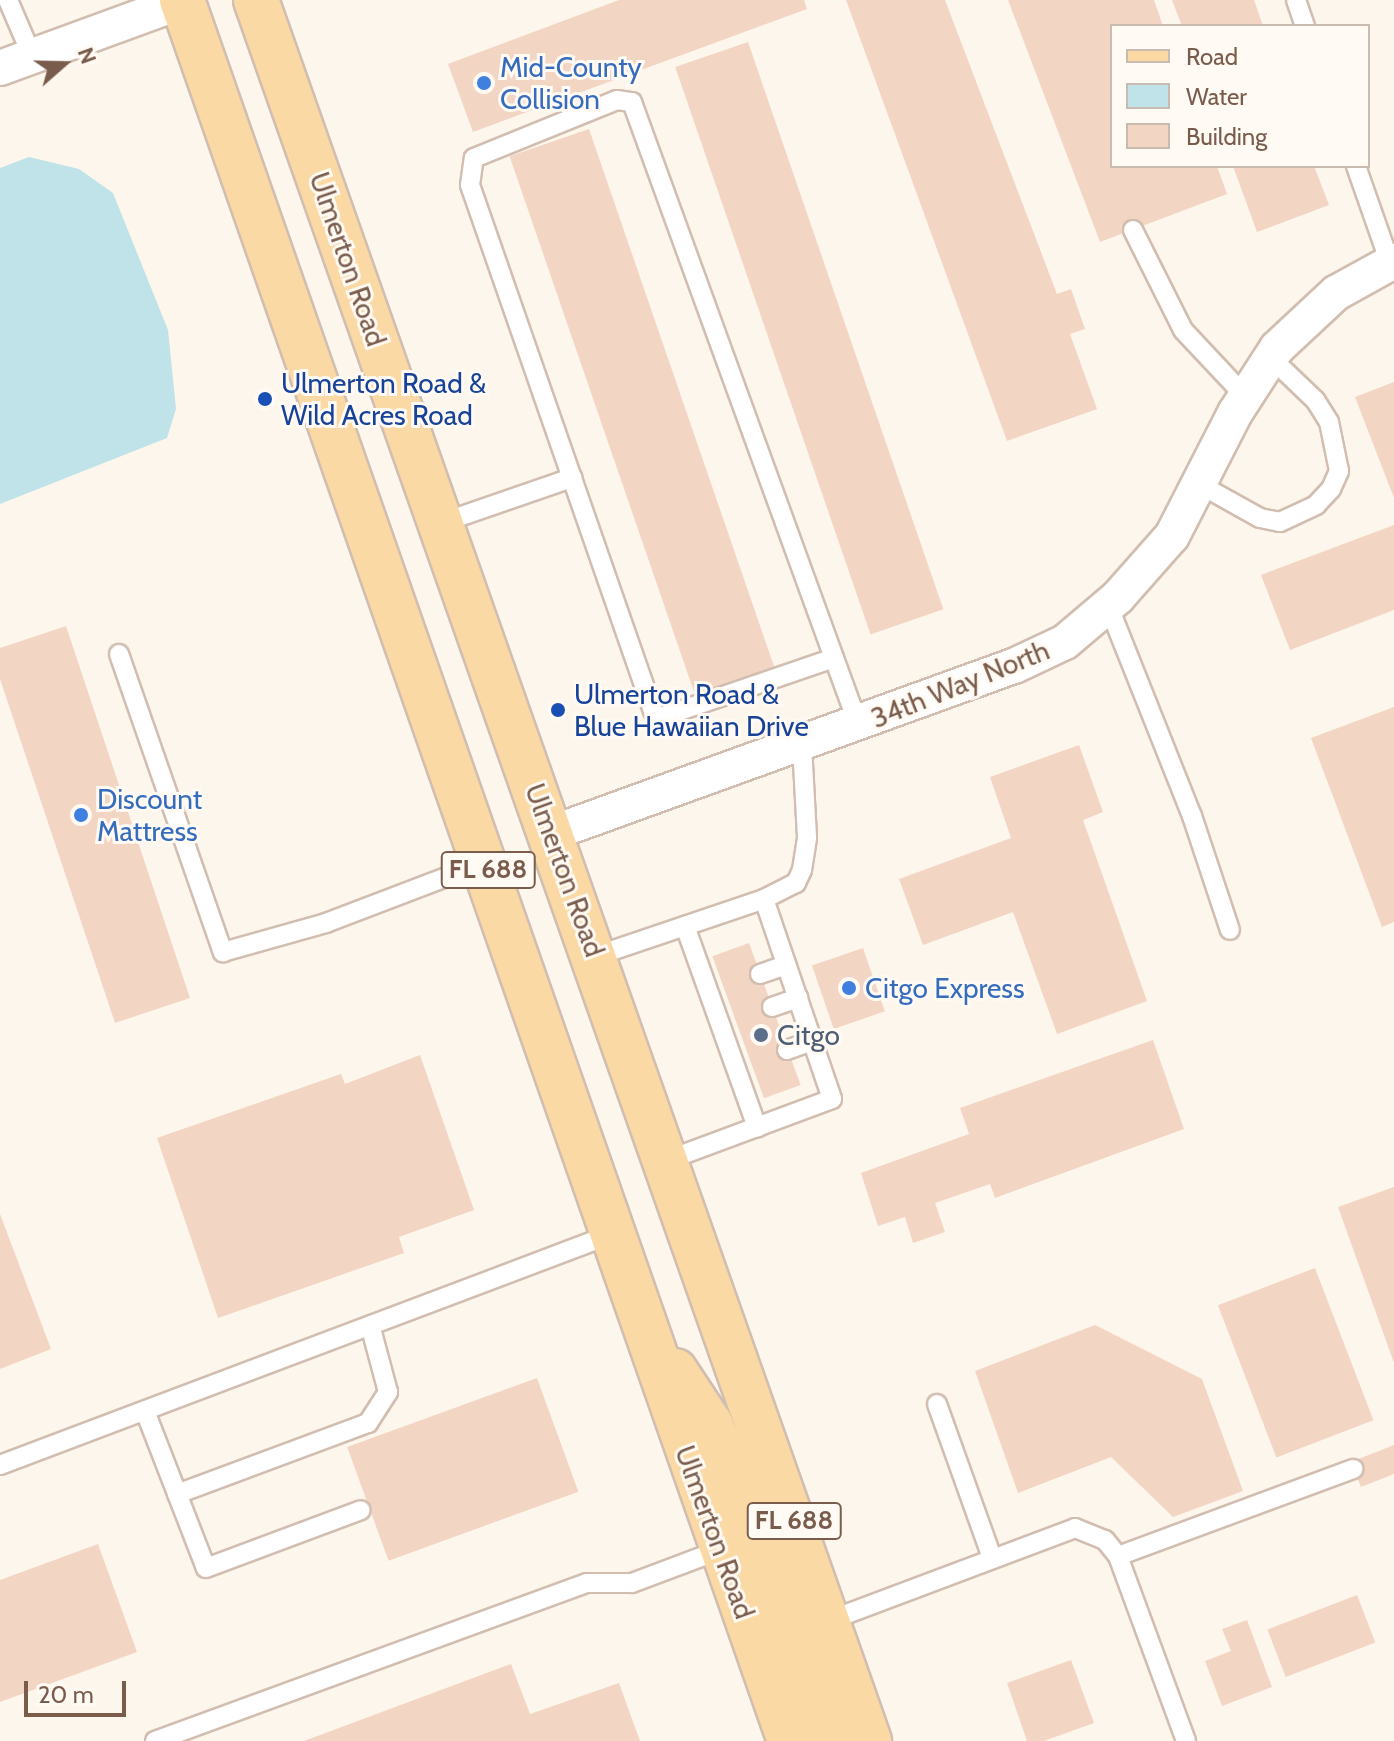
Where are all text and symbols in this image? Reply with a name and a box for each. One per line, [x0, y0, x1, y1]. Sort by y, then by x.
north arrow [24, 24, 104, 104]
legend [1110, 24, 1370, 168]
text: Road [1186, 42, 1238, 71]
text: N [72, 44, 102, 68]
place label: Mid-County Collision [500, 50, 642, 116]
marker: Mid-County Collision [475, 74, 493, 92]
text: Water [1186, 82, 1247, 111]
text: Building [1186, 122, 1267, 151]
street label: Ulmerton Road [303, 168, 393, 350]
place label: Ulmerton Road & Wild Acres Road [281, 366, 486, 432]
marker: Ulmerton Road & Wild Acres Road [256, 390, 274, 408]
street label: 34th Way North [866, 633, 1054, 735]
place label: Ulmerton Road & Blue Hawaiian Drive [574, 677, 809, 743]
marker: Ulmerton Road & Blue Hawaiian Drive [549, 701, 567, 719]
street label: Ulmerton Road [518, 779, 612, 961]
place label: Discount Mattress [97, 782, 202, 848]
marker: Discount Mattress [72, 806, 90, 824]
road number: FL 688 [440, 848, 536, 892]
place label: Citgo Express [865, 971, 1025, 1005]
marker: Citgo Express [840, 979, 858, 997]
place label: Citgo [777, 1018, 840, 1052]
marker: Citgo [752, 1026, 770, 1044]
street label: Ulmerton Road [668, 1441, 762, 1623]
road number: FL 688 [746, 1499, 842, 1543]
scale bar [28, 1665, 130, 1715]
text: 20 m [38, 1680, 94, 1709]

